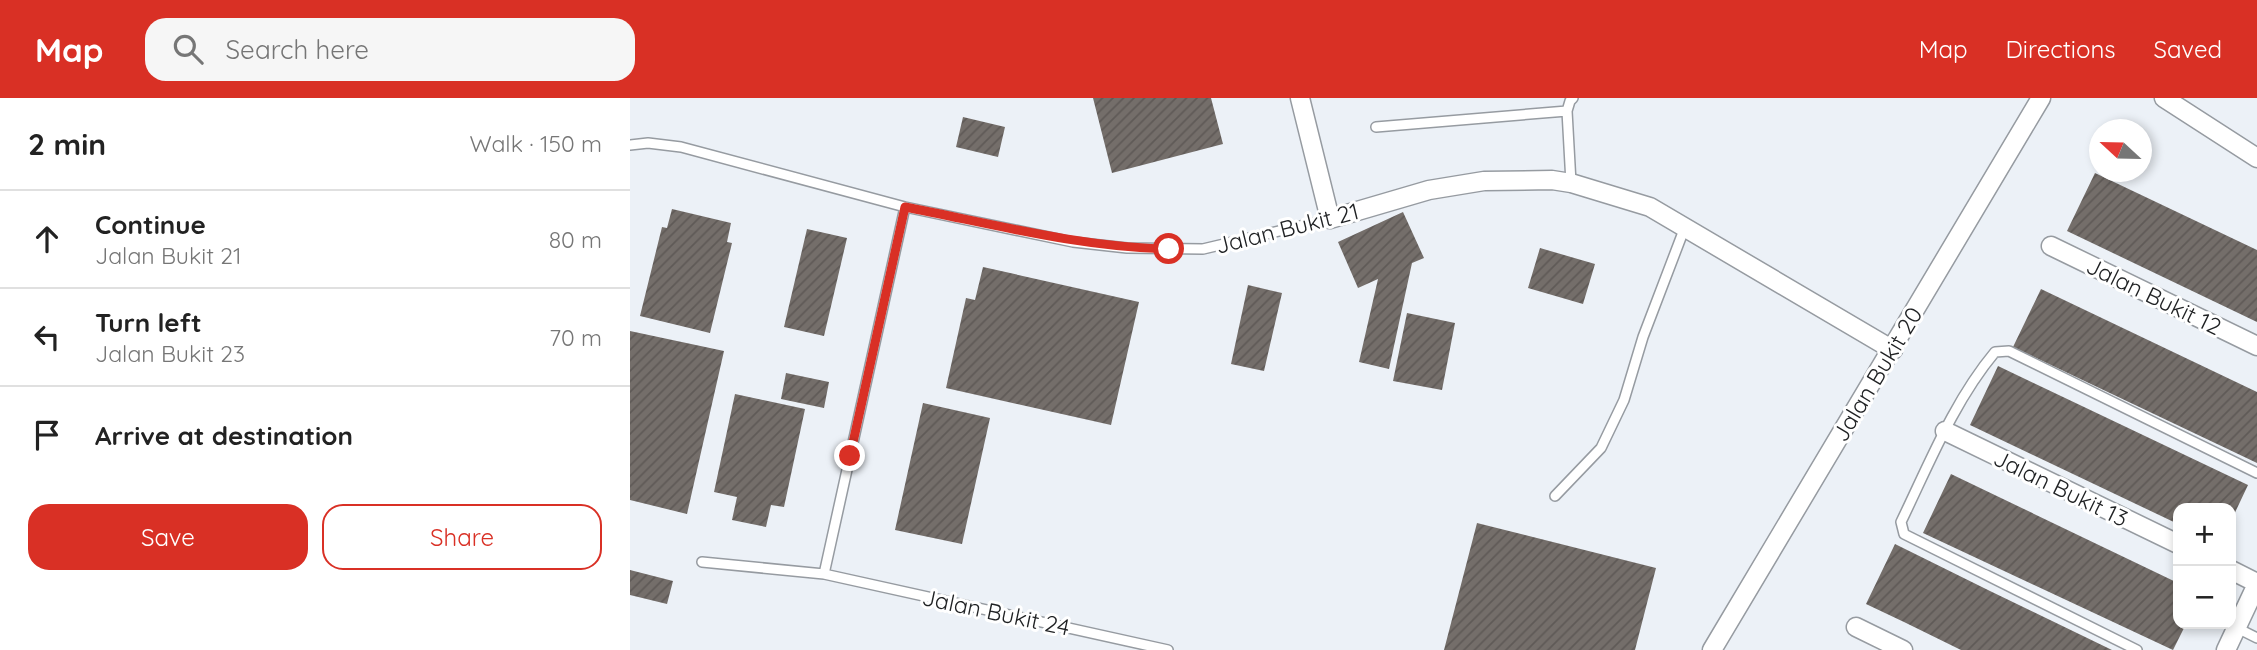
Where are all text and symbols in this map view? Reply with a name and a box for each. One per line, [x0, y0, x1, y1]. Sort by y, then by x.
search box [145, 18, 635, 81]
text: Map [35, 29, 103, 70]
icon: search [169, 30, 207, 68]
text: Search here [225, 33, 369, 66]
text: Map [1919, 34, 1968, 64]
text: Directions [2006, 34, 2116, 64]
text: Saved [2154, 34, 2222, 64]
north arrow [2089, 119, 2152, 182]
text: 2 min [28, 125, 106, 163]
text: Walk · 150 m [469, 129, 602, 158]
street label: Jalan Bukit 21 [1212, 196, 1362, 260]
text: Continue [95, 208, 206, 241]
icon: ahead [28, 220, 66, 258]
text: 80 m [549, 225, 602, 254]
route start [1153, 233, 1184, 264]
text: Jalan Bukit 21 [95, 241, 242, 270]
street label: Jalan Bukit 12 [2082, 251, 2226, 341]
street label: Jalan Bukit 20 [1826, 302, 1928, 446]
text: Turn left [95, 306, 202, 339]
icon: left [28, 318, 66, 356]
text: 70 m [549, 323, 602, 352]
text: Jalan Bukit 23 [95, 339, 245, 368]
icon: arrive [28, 416, 66, 454]
text: Arrive at destination [95, 419, 353, 452]
route end [834, 440, 865, 471]
street label: Jalan Bukit 13 [1989, 443, 2133, 533]
map controls [2173, 503, 2236, 629]
button: + [2173, 503, 2236, 566]
button: Save [28, 504, 308, 570]
button: Share [322, 504, 602, 570]
button: − [2173, 566, 2236, 629]
street label: Jalan Bukit 24 [920, 582, 1072, 642]

